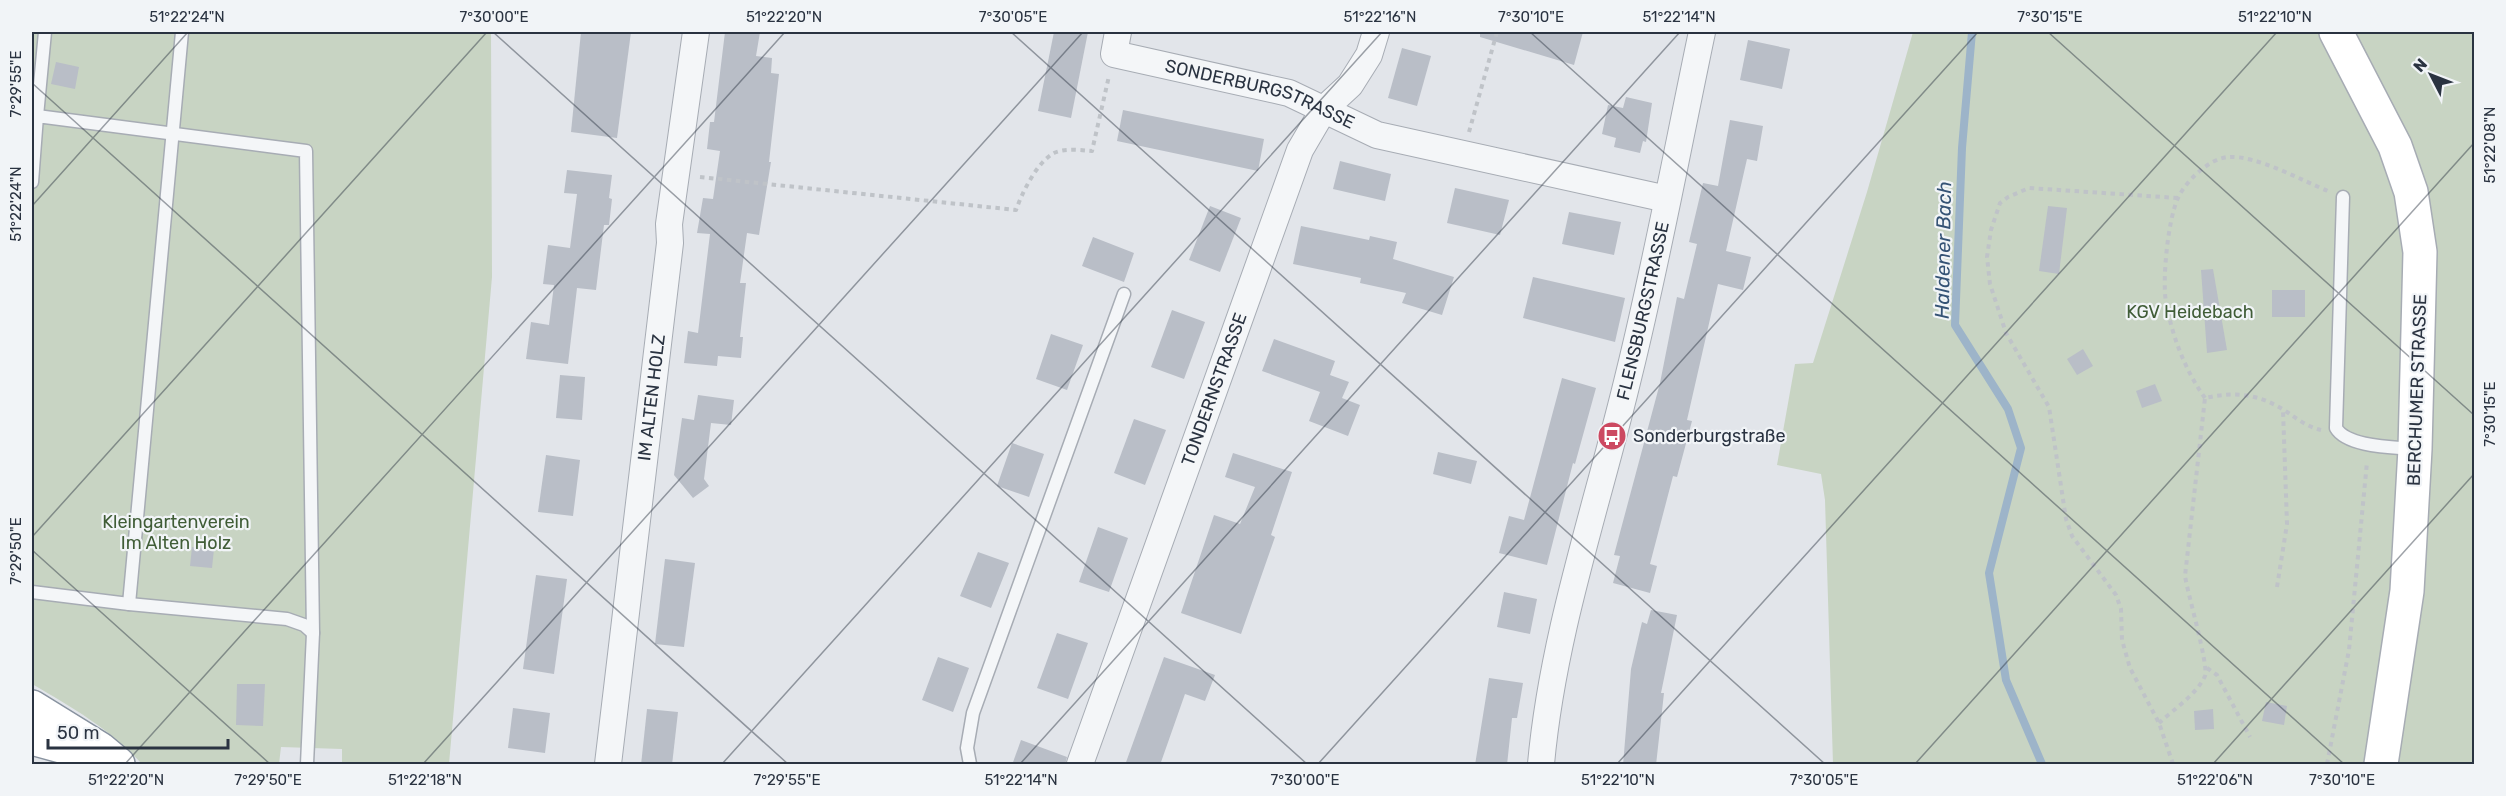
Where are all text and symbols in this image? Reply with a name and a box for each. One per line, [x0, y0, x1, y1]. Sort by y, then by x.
text: 51°22'24"N [149, 8, 225, 26]
text: 7°30'00"E [459, 8, 529, 26]
text: 51°22'20"N [746, 8, 822, 26]
text: 7°30'05"E [979, 8, 1047, 26]
text: 51°22'16"N [1344, 8, 1416, 26]
text: 7°30'10"E [1498, 8, 1564, 26]
text: 51°22'14"N [1642, 8, 1716, 26]
text: 7°30'15"E [2017, 8, 2083, 26]
text: 51°22'10"N [2238, 8, 2312, 26]
north arrow [2401, 45, 2461, 105]
text: 7°29'55"E [7, 50, 25, 118]
street label: SONDERBURGSTRASSE [1163, 55, 1358, 134]
text: N [2409, 55, 2431, 76]
text: 51°22'08"N [2481, 107, 2499, 183]
text: 51°22'24"N [7, 166, 25, 242]
water label: Haldener Bach [1930, 181, 1956, 319]
street label: FLENSBURGSTRASSE [1612, 220, 1674, 402]
street label: BERCHUMER STRASSE [2403, 294, 2431, 486]
park label: KGV Heidebach [2126, 301, 2254, 323]
street label: TONDERNSTRASSE [1177, 310, 1252, 469]
street label: IM ALTEN HOLZ [633, 333, 670, 462]
text: 7°30'15"E [2481, 381, 2499, 447]
bus stop icon: Sonderburgstraße [1596, 420, 1628, 452]
place label: Sonderburgstraße [1633, 425, 1786, 447]
park label: Kleingartenverein Im Alten Holz [102, 511, 250, 554]
text: 7°29'50"E [7, 517, 25, 585]
scale bar [48, 712, 228, 750]
text: 50 m [57, 722, 100, 744]
text: 51°22'20"N [88, 771, 164, 789]
text: 7°29'50"E [234, 771, 302, 789]
text: 51°22'18"N [388, 771, 462, 789]
text: 7°29'55"E [753, 771, 821, 789]
text: 51°22'14"N [984, 771, 1058, 789]
text: 7°30'00"E [1270, 771, 1340, 789]
text: 51°22'10"N [1581, 771, 1655, 789]
text: 7°30'05"E [1790, 771, 1858, 789]
text: 51°22'06"N [2177, 771, 2253, 789]
text: 7°30'10"E [2309, 771, 2375, 789]

